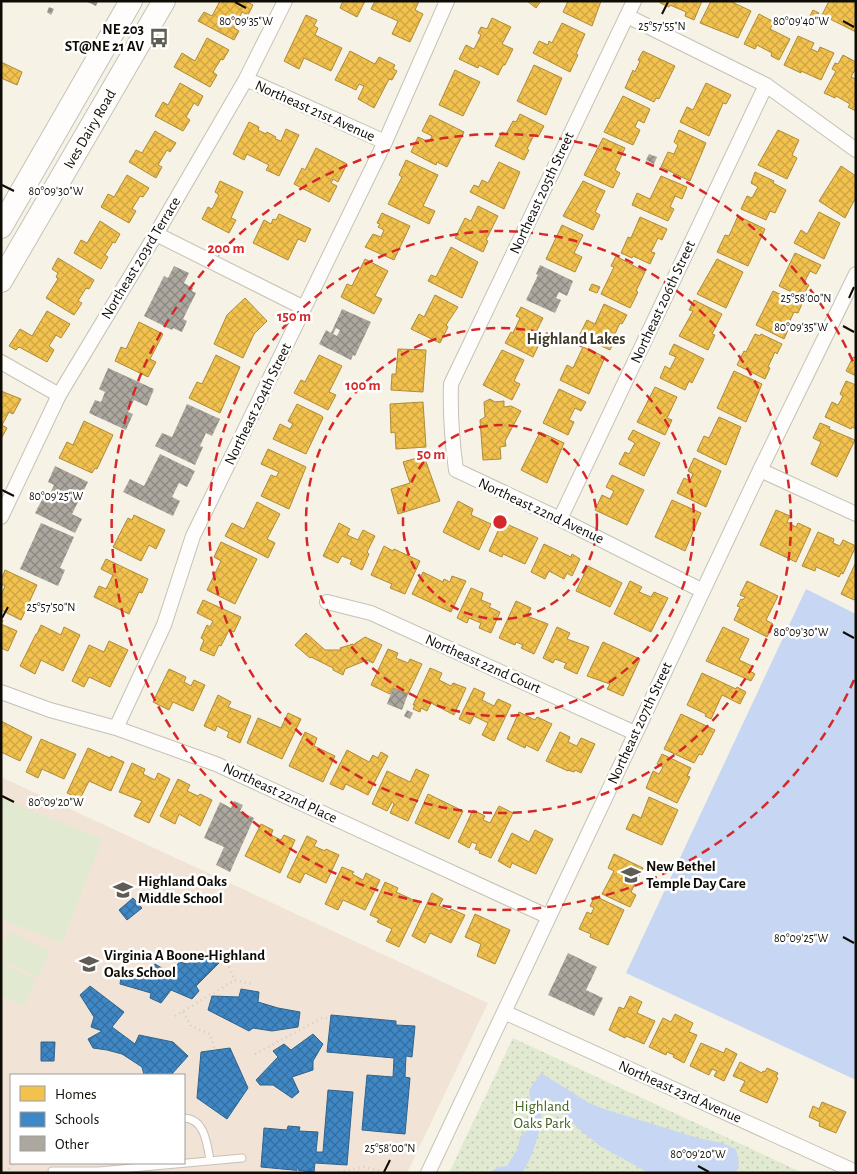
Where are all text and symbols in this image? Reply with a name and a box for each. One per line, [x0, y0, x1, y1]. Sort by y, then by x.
text: 80°09'35"W [219, 15, 273, 27]
text: 80°09'40"W [773, 15, 829, 27]
text: 25°57'55"N [638, 20, 686, 32]
place label: NE 203 ST@NE 21 AV [65, 22, 144, 54]
bus stop icon: NE 203 ST@NE 21 AV [148, 27, 170, 49]
street label: Northeast 21st Avenue [253, 78, 377, 144]
street label: Ives Dairy Road [61, 87, 118, 171]
street label: Northeast 205th Street [507, 130, 577, 256]
text: 80°09'30"W [28, 185, 84, 197]
street label: Northeast 203rd Terrace [99, 194, 183, 322]
street label: Northeast 206th Street [628, 238, 698, 366]
text: 200 m [207, 241, 245, 256]
text: 25°58'00"N [781, 292, 831, 304]
text: 150 m [277, 309, 311, 324]
text: 80°09'35"W [774, 321, 828, 333]
district label: Highland Lakes [527, 331, 625, 347]
street label: Northeast 204th Street [222, 340, 294, 467]
text: 100 m [345, 378, 381, 393]
text: 50 m [417, 447, 445, 462]
street label: Northeast 22nd Avenue [476, 475, 606, 547]
text: 80°09'25"W [29, 490, 83, 502]
centre of rings [491, 513, 509, 531]
text: 25°57'50"N [27, 601, 75, 613]
text: 80°09'30"W [773, 626, 829, 638]
street label: Northeast 22nd Court [423, 632, 543, 696]
street label: Northeast 207th Street [605, 660, 675, 786]
street label: Northeast 22nd Place [221, 760, 339, 826]
text: 80°09'20"W [28, 796, 84, 808]
place label: New Bethel Temple Day Care [646, 859, 746, 891]
school or university icon: New Bethel Temple Day Care [620, 864, 642, 886]
place label: Highland Oaks Middle School [138, 874, 227, 906]
school or university icon: Highland Oaks Middle School [112, 879, 134, 901]
text: 80°09'25"W [774, 932, 828, 944]
place label: Virginia A Boone-Highland Oaks School [104, 948, 265, 980]
school or university icon: Virginia A Boone-Highland Oaks School [78, 953, 100, 975]
street label: Northeast 23rd Avenue [616, 1058, 744, 1126]
legend [10, 1074, 185, 1164]
text: Homes [55, 1087, 97, 1102]
park label: Highland Oaks Park [513, 1099, 571, 1131]
text: Schools [55, 1112, 99, 1127]
text: Other [55, 1137, 89, 1152]
text: 25°58'00"N [365, 1142, 415, 1154]
text: 80°09'20"W [670, 1148, 726, 1160]

